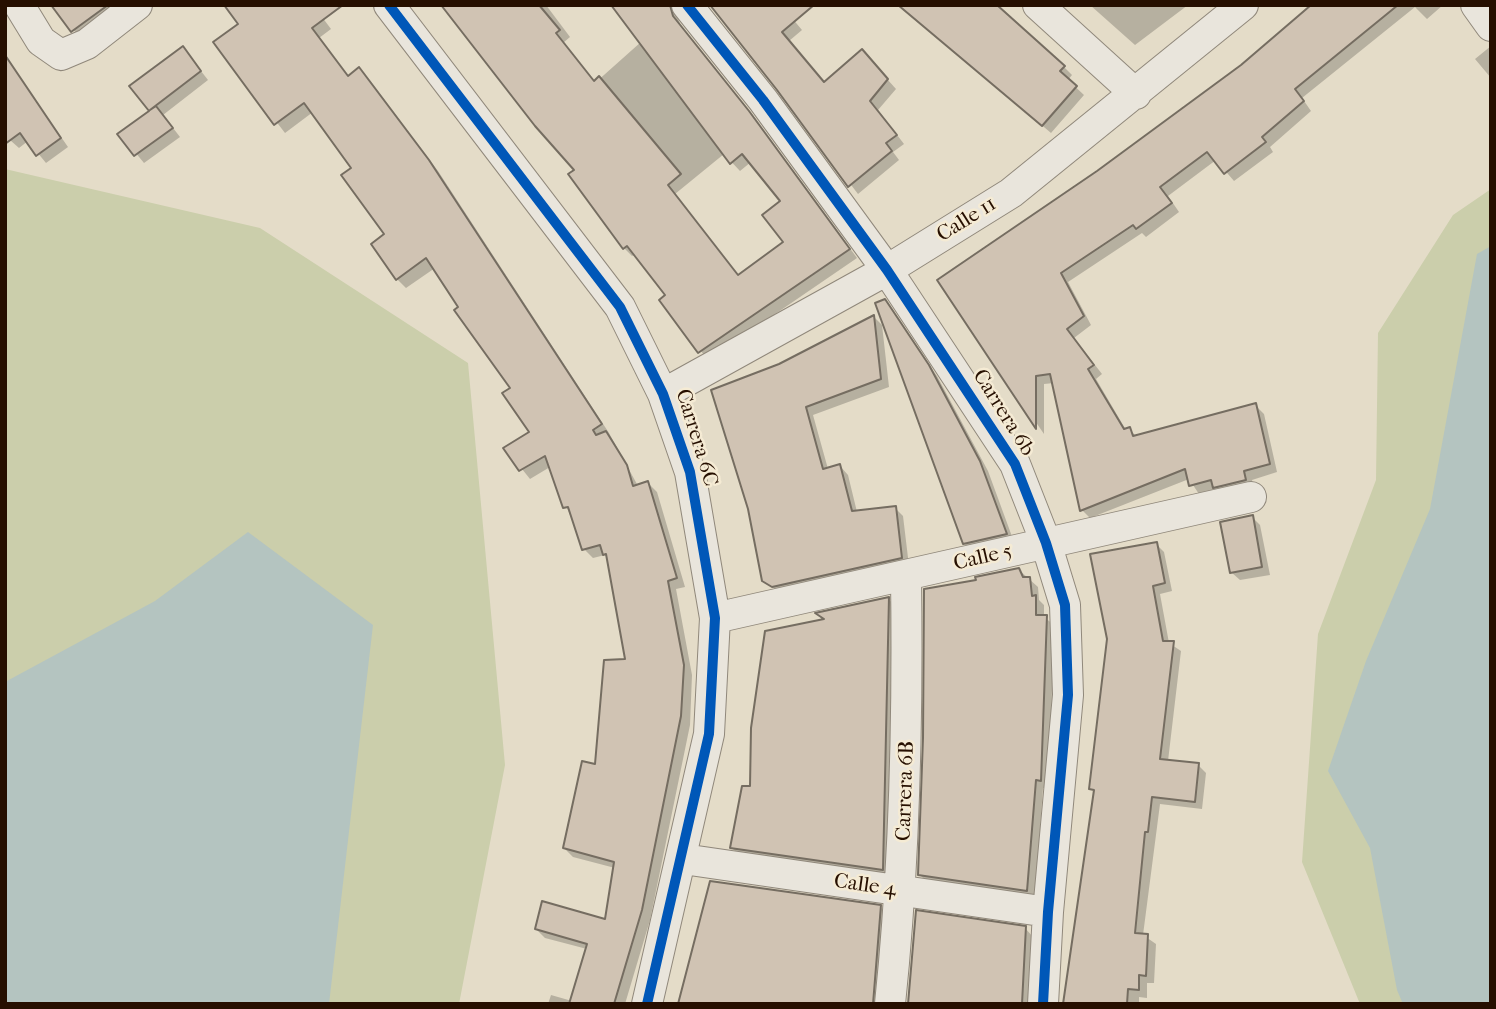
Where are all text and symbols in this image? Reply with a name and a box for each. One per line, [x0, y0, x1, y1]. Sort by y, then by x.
street label: Calle 11 [933, 192, 1001, 248]
street label: Carrera 6b [966, 365, 1040, 461]
street label: Carrera 6C [669, 386, 723, 490]
street label: Calle 5 [951, 539, 1015, 577]
street label: Carrera 6B [892, 741, 920, 841]
street label: Calle 4 [832, 869, 898, 903]

